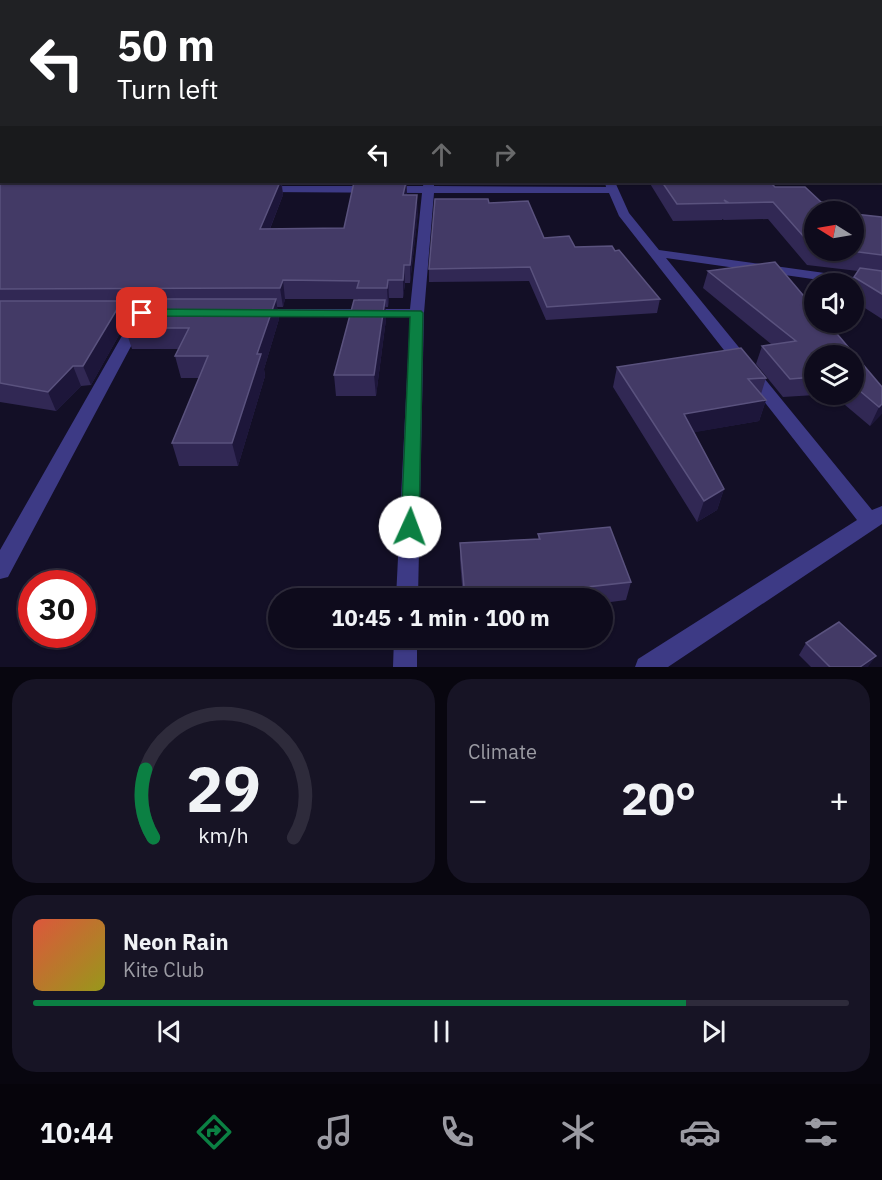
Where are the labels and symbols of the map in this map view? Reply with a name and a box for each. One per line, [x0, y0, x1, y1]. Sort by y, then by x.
north arrow [804, 201, 864, 261]
pin [116, 287, 167, 338]
position arrow [378, 495, 442, 559]
speed limit sign: 30 [18, 570, 96, 648]

